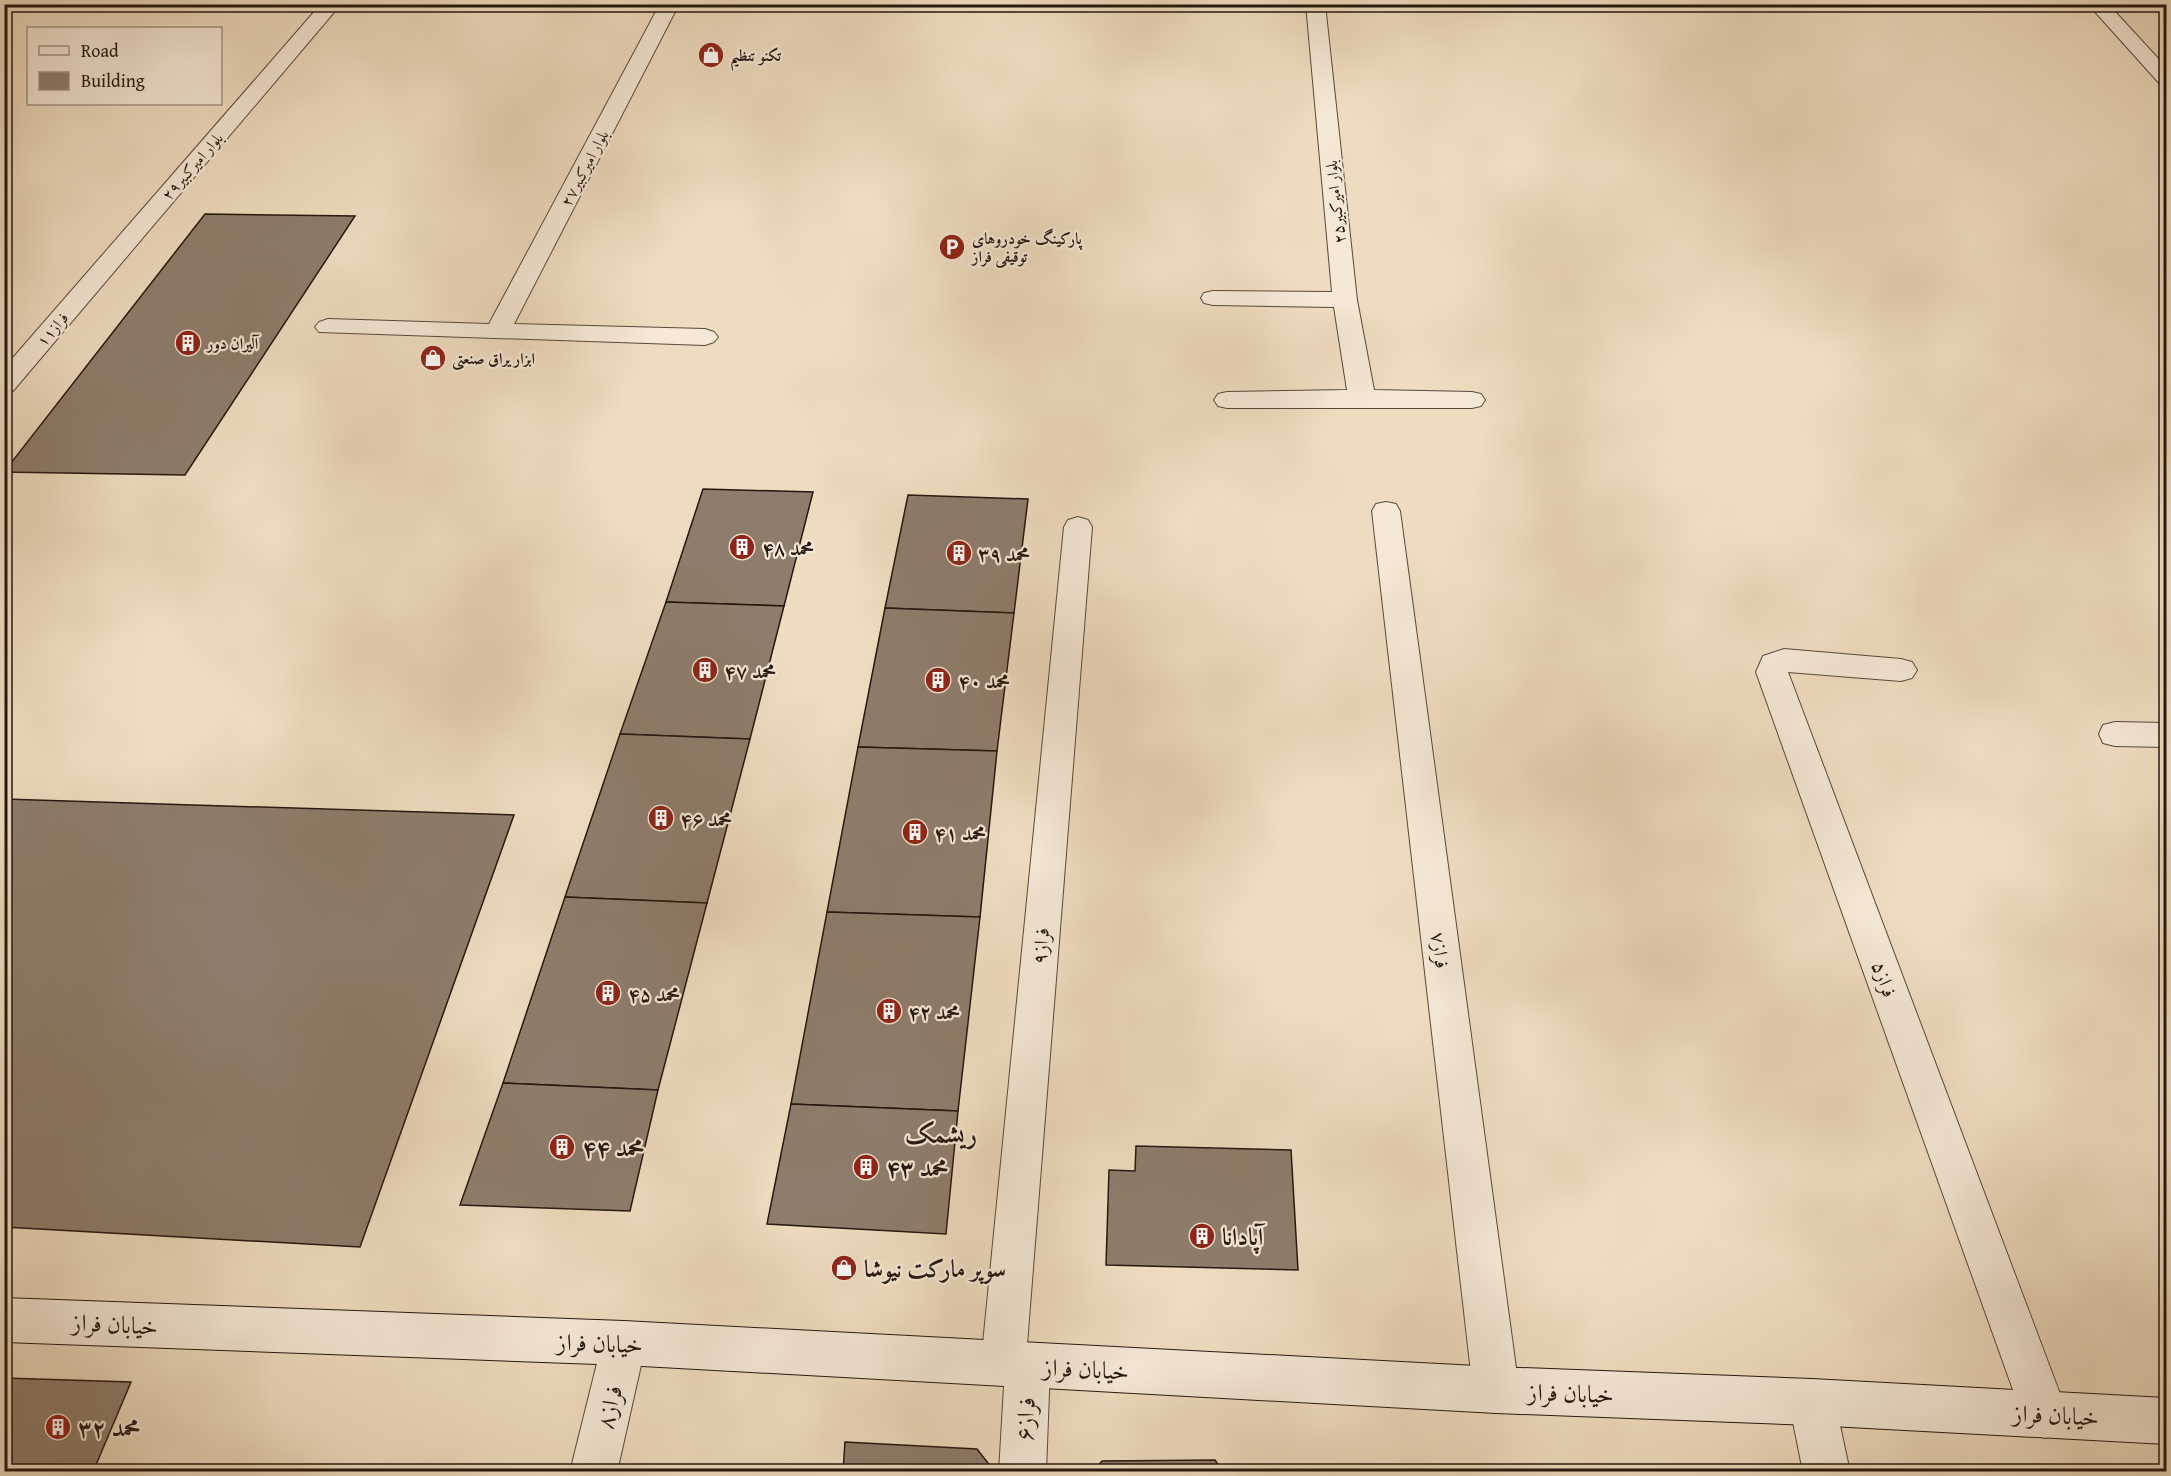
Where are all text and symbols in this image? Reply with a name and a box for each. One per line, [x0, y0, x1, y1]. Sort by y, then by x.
legend [27, 27, 222, 105]
text: Road [81, 37, 119, 64]
shop icon: تکنو تنظیم [696, 40, 726, 70]
place label: تکنو تنظیم [730, 43, 782, 72]
text: Building [81, 67, 145, 94]
street label: بلوار امیرکبیر۲۷ [554, 125, 614, 211]
street label: ۲۹بلوار امیرکبیر [155, 127, 229, 205]
street label: بلوار امیرکبیر۲۵ [1319, 159, 1351, 245]
place label: پارکینگ خودروهای توقیفی فراز [970, 226, 1083, 268]
parking icon: پارکینگ خودروهای توقیفی فراز [937, 232, 967, 262]
street label: فراز۱۱ [30, 306, 74, 352]
building icon: آلیران دور [173, 328, 203, 358]
place label: آلیران دور [205, 331, 261, 355]
shop icon: ابزار یراق صنعتی [418, 343, 448, 373]
place label: ابزار یراق صنعتی [452, 346, 535, 371]
building icon: محمد ۴۸ [727, 532, 757, 562]
place label: محمد ۴۸ [762, 533, 814, 562]
building icon: محمد ۳۹ [944, 538, 974, 568]
place label: محمد ۳۹ [978, 539, 1030, 568]
building icon: محمد ۴۷ [690, 655, 720, 685]
place label: محمد ۴۷ [724, 656, 776, 685]
building icon: محمد ۴۰ [923, 665, 953, 695]
place label: محمد ۴۰ [958, 666, 1010, 695]
building icon: محمد ۴۶ [646, 803, 676, 833]
place label: محمد ۴۶ [680, 804, 732, 833]
building icon: محمد ۴۱ [900, 817, 930, 847]
place label: محمد ۴۱ [934, 818, 986, 847]
street label: فراز۹ [1024, 926, 1056, 966]
street label: فراز۷ [1424, 930, 1458, 970]
street label: فراز۵ [1865, 957, 1905, 1001]
building icon: محمد ۴۵ [593, 978, 623, 1008]
place label: محمد ۴۵ [628, 979, 680, 1008]
building icon: محمد ۴۲ [874, 996, 904, 1026]
place label: محمد ۴۲ [908, 997, 960, 1026]
district label: ریشمک [905, 1114, 977, 1153]
place label: محمد ۴۴ [582, 1130, 644, 1165]
building icon: محمد ۴۴ [547, 1132, 577, 1162]
place label: محمد ۴۳ [886, 1150, 948, 1185]
building icon: محمد ۴۳ [851, 1152, 881, 1182]
place label: آپادانا [1222, 1219, 1266, 1255]
building icon: آپادانا [1187, 1221, 1217, 1251]
place label: سوپر مارکت نیوشا [864, 1251, 1006, 1286]
shop icon: سوپر مارکت نیوشا [829, 1253, 859, 1283]
street label: خیابان فراز [69, 1304, 159, 1344]
street label: خیابان فراز [554, 1324, 644, 1362]
street label: خیابان فراز [1040, 1349, 1130, 1389]
street label: خیابان فراز [1525, 1374, 1615, 1412]
street label: فراز۸ [587, 1381, 631, 1433]
street label: خیابان فراز [2010, 1395, 2100, 1435]
street label: فراز۶ [1006, 1396, 1044, 1442]
place label: محمد ۳۲ [78, 1410, 140, 1445]
building icon: محمد ۳۲ [43, 1412, 73, 1442]

